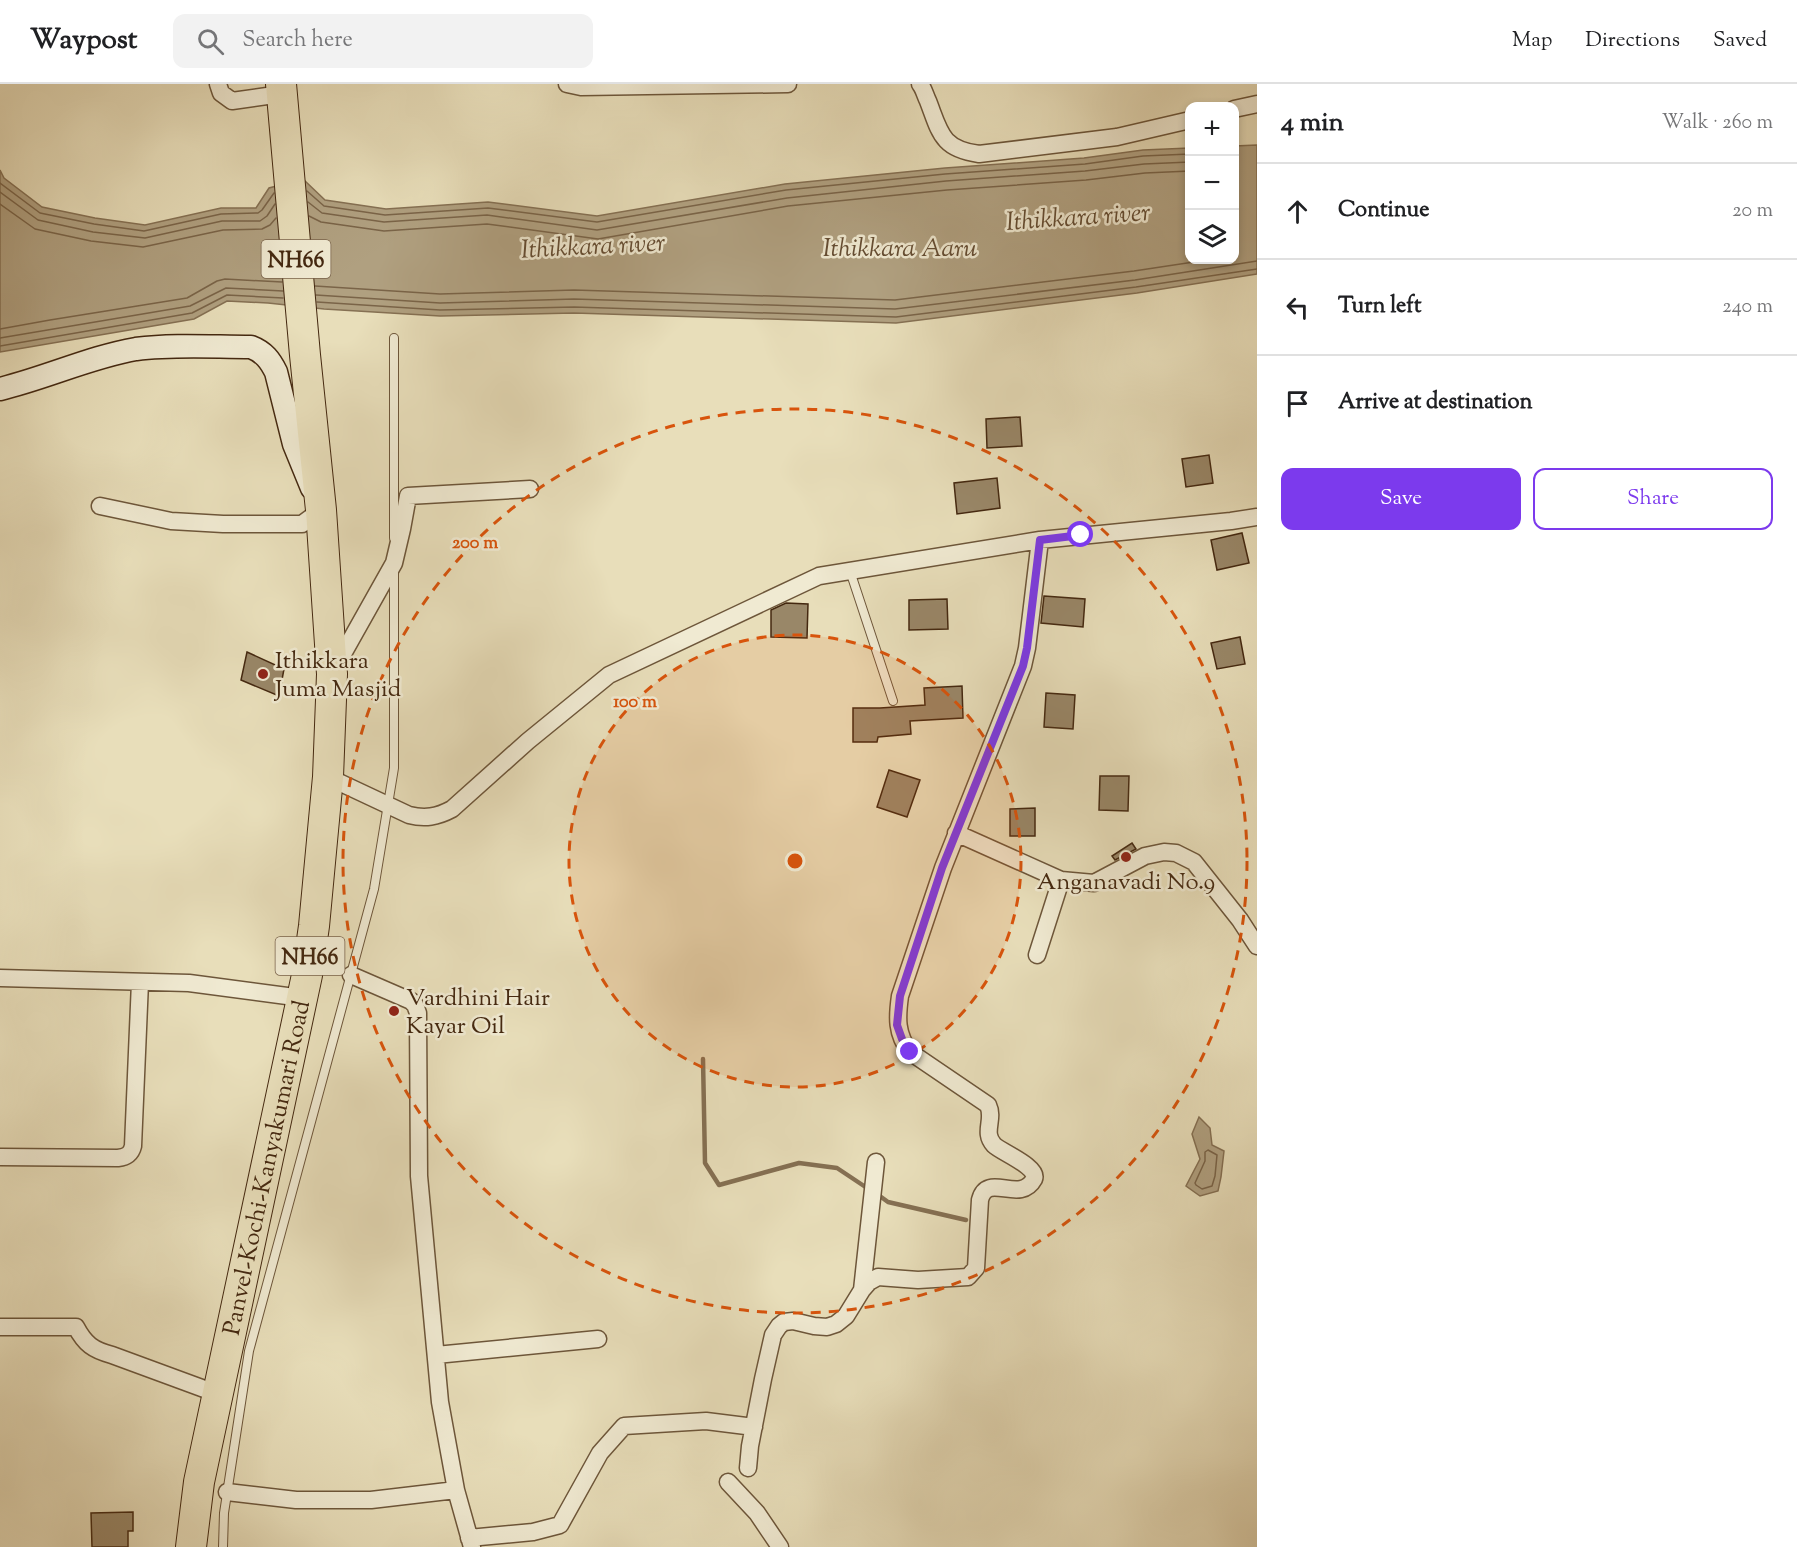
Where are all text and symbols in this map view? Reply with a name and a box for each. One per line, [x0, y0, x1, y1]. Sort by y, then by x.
search box [173, 14, 593, 68]
text: Waypost [30, 21, 137, 61]
icon: search [194, 25, 227, 58]
text: Search here [242, 25, 353, 57]
text: Map [1512, 26, 1552, 56]
text: Directions [1585, 26, 1680, 56]
text: Saved [1713, 26, 1767, 56]
map controls [1185, 102, 1239, 264]
button: + [1185, 102, 1239, 156]
text: 4 min [1281, 105, 1344, 142]
text: Walk · 260 m [1662, 109, 1773, 138]
button: − [1185, 156, 1239, 210]
water label: Ithikkara river [1005, 195, 1152, 242]
icon: ahead [1281, 195, 1314, 228]
text: Continue [1338, 195, 1429, 227]
text: 20 m [1732, 197, 1773, 226]
button: layers [1185, 210, 1239, 264]
water label: Ithikkara river [520, 225, 666, 270]
water label: Ithikkara Aaru [823, 231, 978, 268]
road number: NH66 [262, 240, 330, 278]
icon: left [1281, 291, 1314, 324]
text: Turn left [1338, 291, 1421, 323]
text: 240 m [1722, 293, 1773, 322]
icon: arrive [1281, 387, 1314, 420]
text: Arrive at destination [1338, 387, 1533, 419]
button: Save [1281, 468, 1521, 530]
button: Share [1533, 468, 1773, 530]
route start [1067, 521, 1093, 547]
text: 200 m [452, 531, 498, 557]
place label: Ithikkara Juma Masjid [273, 645, 402, 707]
marker: Ithikkara Juma Masjid [256, 667, 270, 681]
text: 100 m [613, 690, 657, 716]
marker: Anganavadi No.9 [1119, 850, 1133, 864]
centre of rings [785, 851, 805, 871]
place label: Anganavadi No.9 [1037, 866, 1215, 900]
road number: NH66 [276, 937, 344, 975]
place label: Vardhini Hair Kayar Oil [406, 982, 550, 1044]
street label: Panvel-Kochi-Kanyakumari Road [216, 997, 320, 1339]
marker: Vardhini Hair Kayar Oil [387, 1004, 401, 1018]
route end [896, 1038, 922, 1064]

